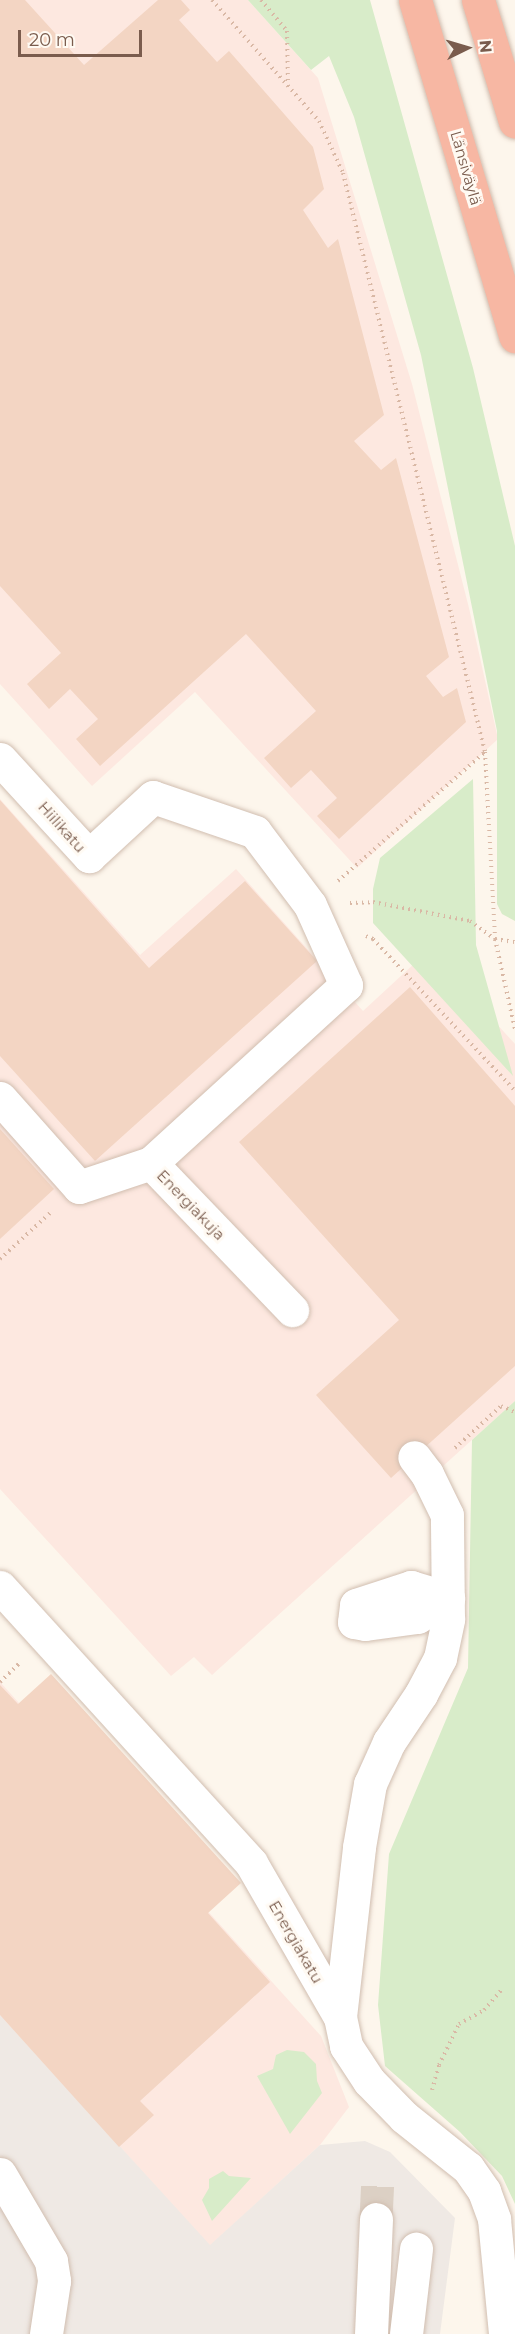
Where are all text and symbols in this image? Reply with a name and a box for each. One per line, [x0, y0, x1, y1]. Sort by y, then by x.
scale bar [21, 18, 146, 56]
north arrow [437, 18, 497, 78]
text: 20 m [29, 29, 75, 51]
text: N [475, 39, 495, 54]
street label: Länsiväylä [447, 129, 485, 207]
street label: Hiilikatu [35, 798, 89, 856]
street label: Energiakuja [153, 1166, 229, 1244]
street label: Energiakatu [265, 1898, 327, 1986]

